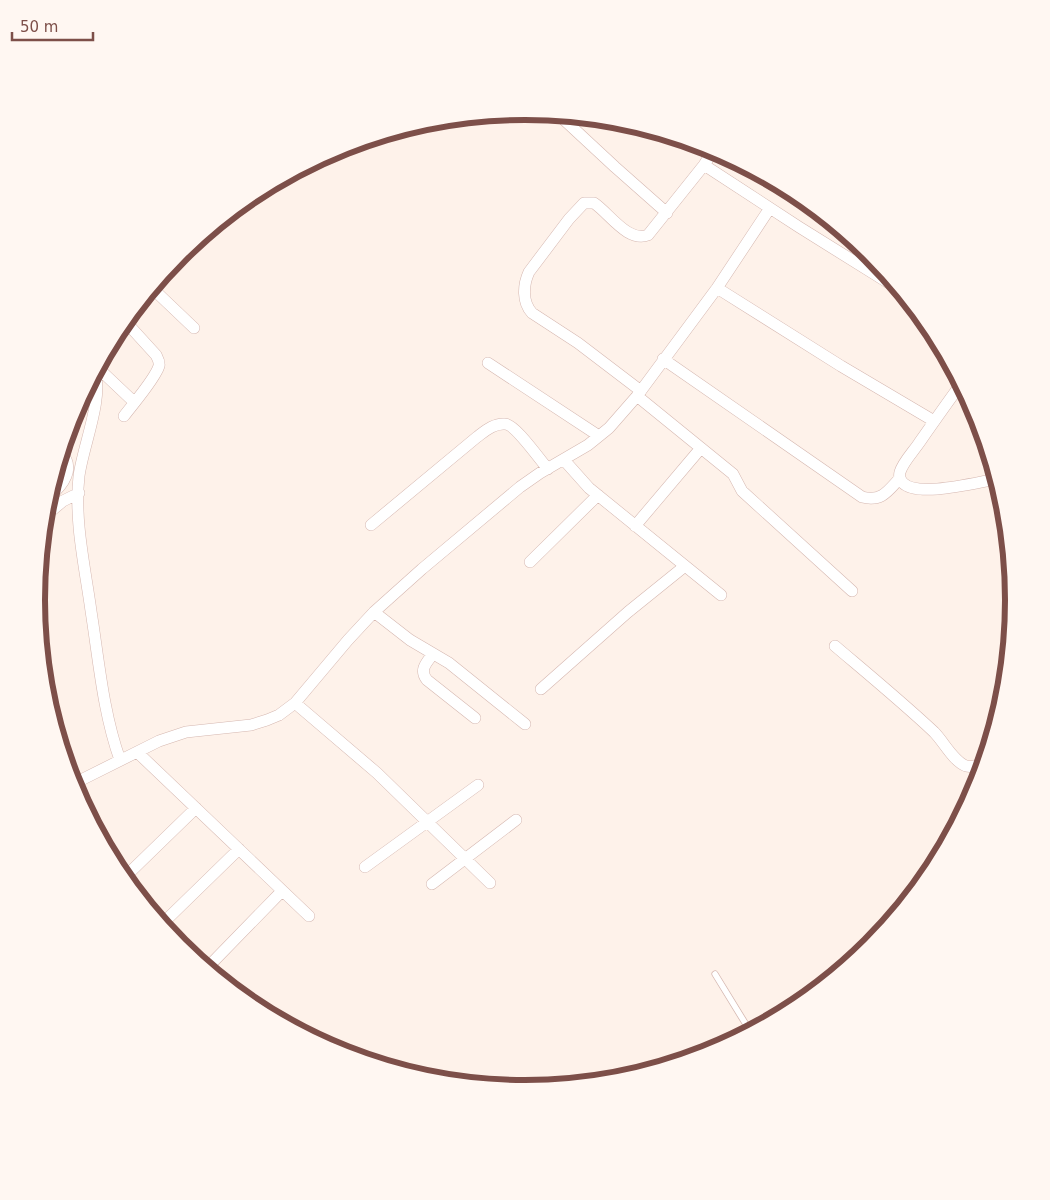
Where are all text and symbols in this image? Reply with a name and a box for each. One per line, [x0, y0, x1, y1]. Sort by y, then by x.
scale bar [12, 10, 94, 42]
text: 50 m [20, 18, 58, 36]

